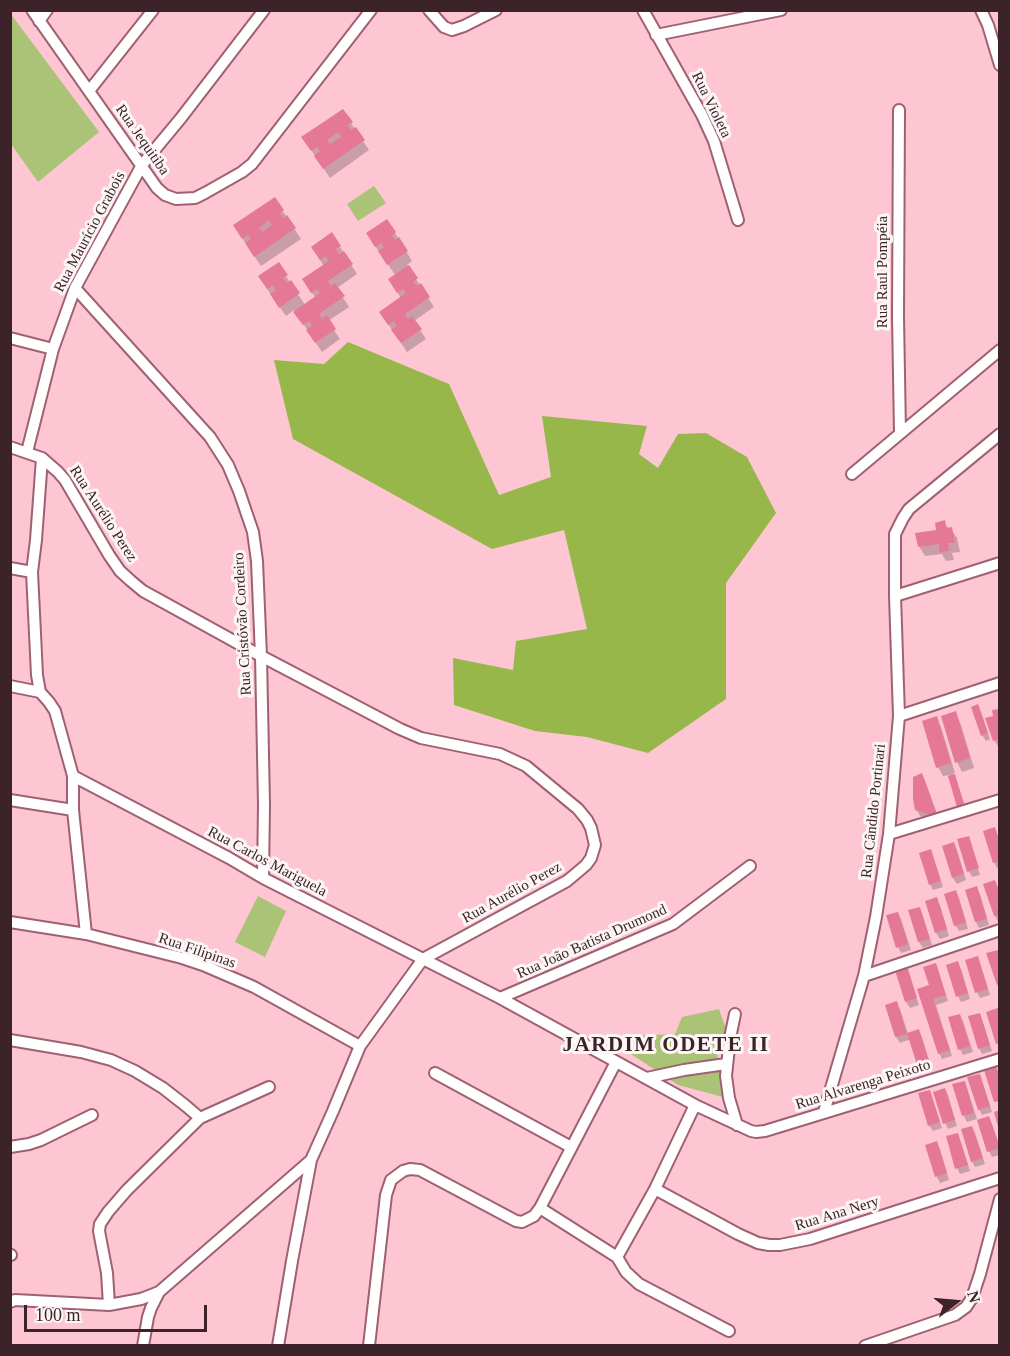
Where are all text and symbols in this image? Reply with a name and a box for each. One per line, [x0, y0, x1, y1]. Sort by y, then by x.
street label: Rua Violeta [687, 69, 735, 141]
street label: Rua Jequitiba [111, 101, 173, 179]
street label: Rua Maurício Grabois [51, 169, 129, 295]
street label: Rua Raul Pompéia [874, 216, 892, 328]
street label: Rua Aurélio Perez [65, 463, 141, 565]
street label: Rua Cristóvão Cordeiro [230, 552, 256, 696]
street label: Rua Cândido Portinari [858, 743, 890, 879]
street label: Rua Carlos Mariguela [204, 823, 330, 901]
street label: Rua Aurélio Perez [459, 858, 565, 928]
street label: Rua João Batista Drumond [514, 901, 670, 983]
street label: Rua Filipinas [156, 929, 238, 973]
district label: JARDIM ODETE II [563, 1033, 769, 1059]
street label: Rua Alvarenga Peixoto [793, 1056, 933, 1114]
street label: Rua Ana Nery [793, 1193, 881, 1235]
north arrow [926, 1272, 986, 1332]
text: N [964, 1289, 984, 1305]
scale bar [27, 1293, 210, 1331]
text: 100 m [35, 1305, 81, 1325]

